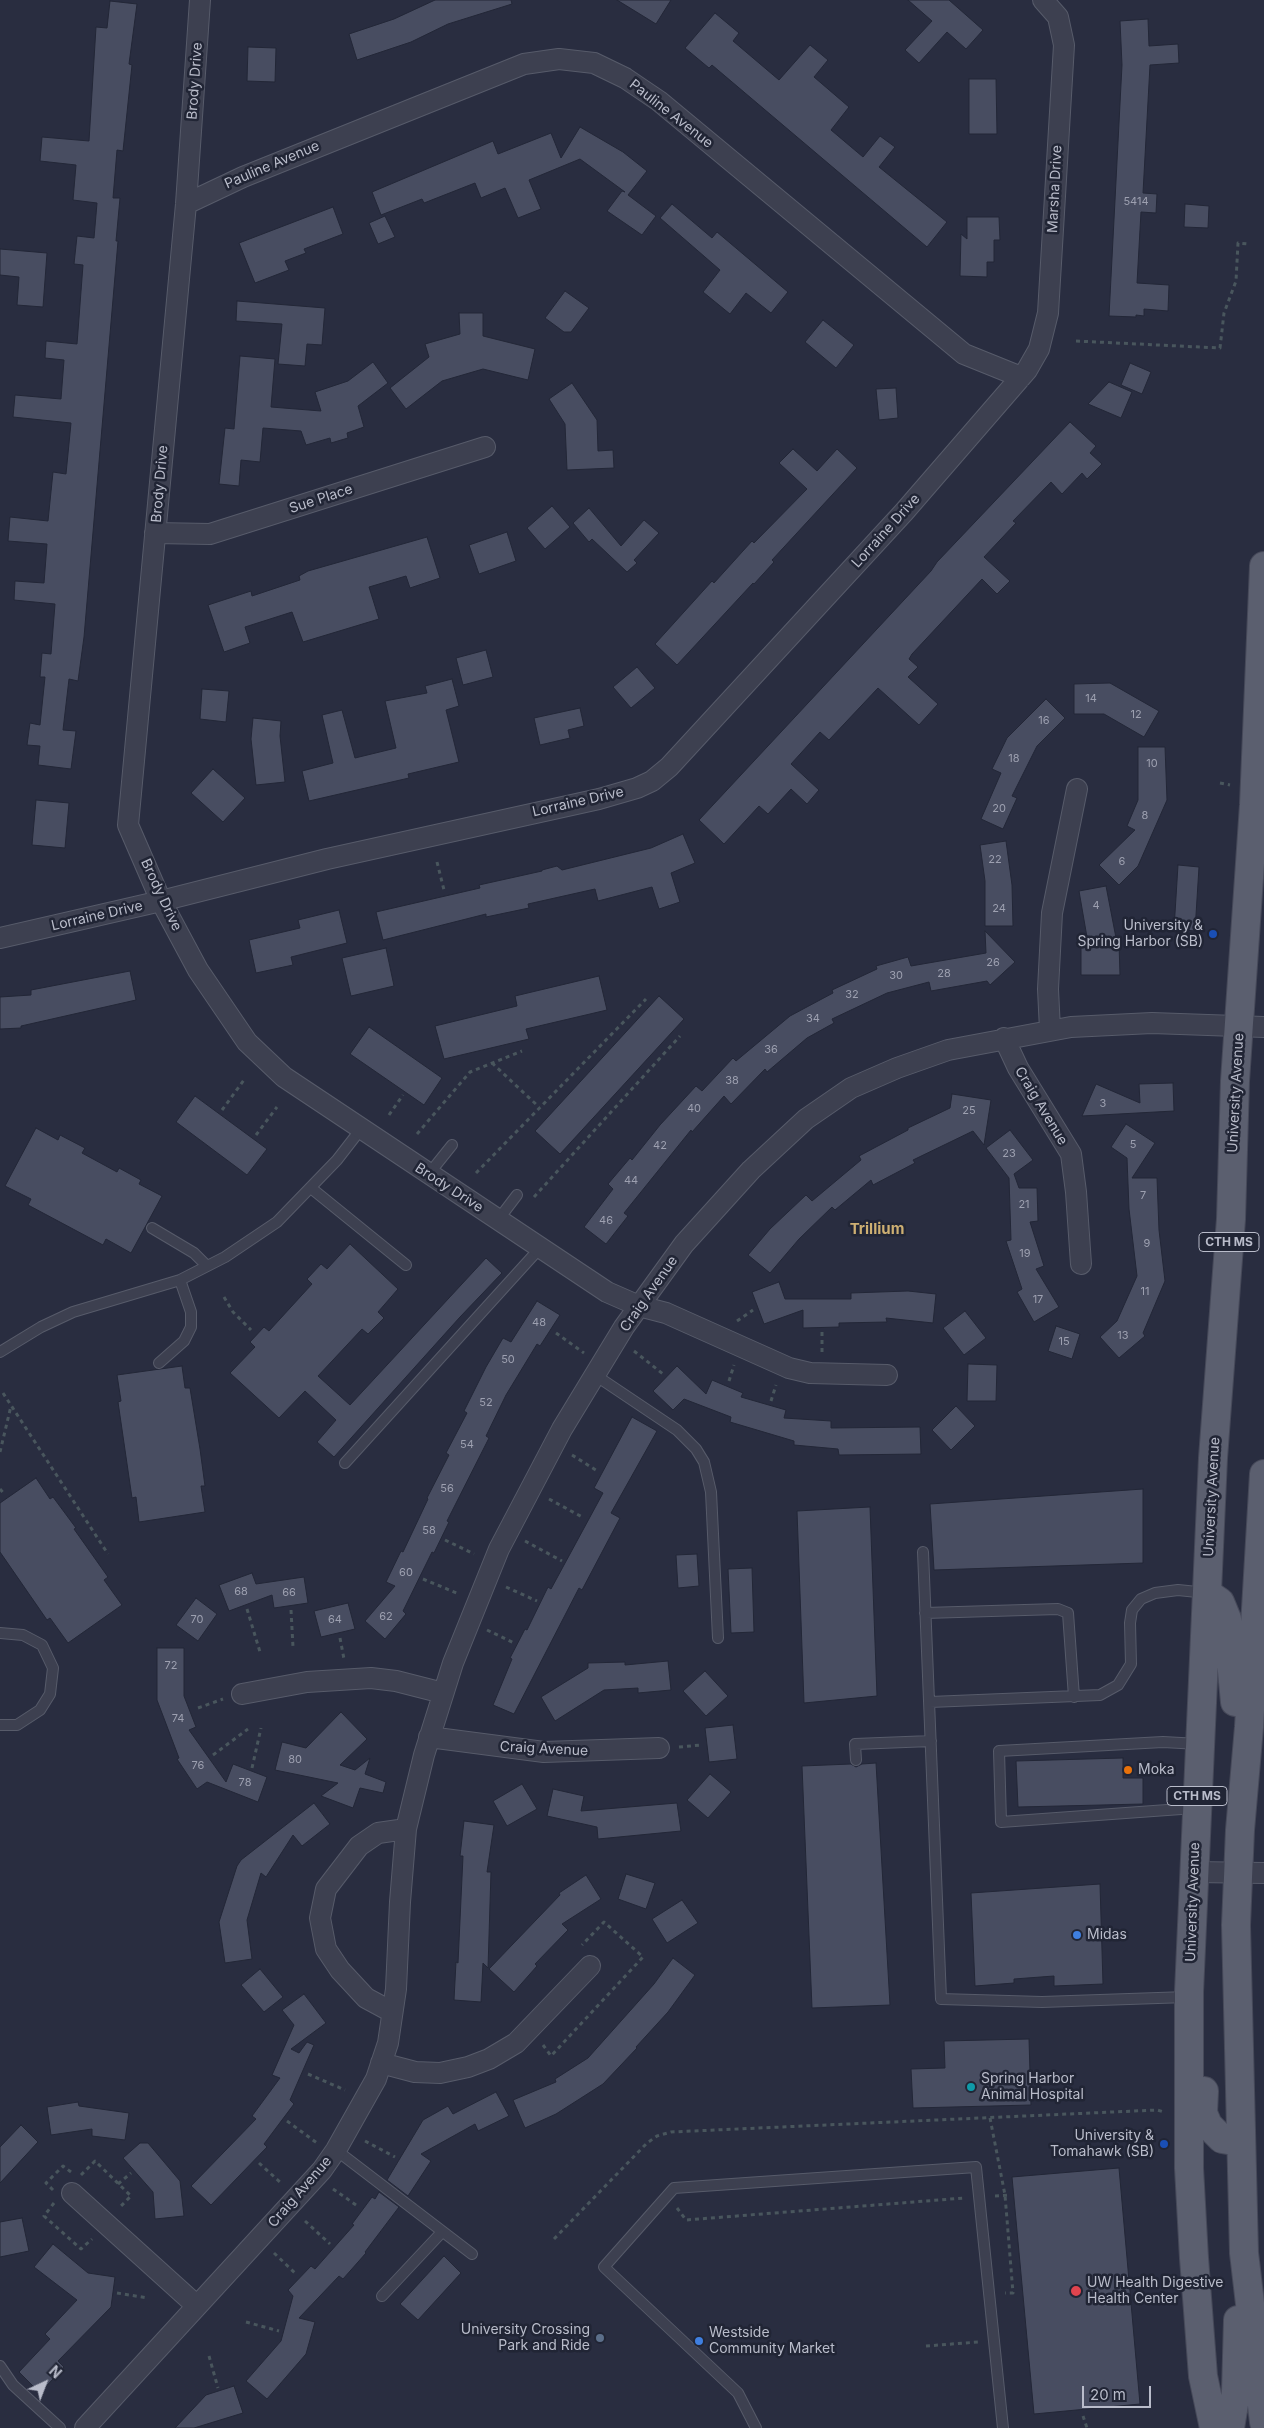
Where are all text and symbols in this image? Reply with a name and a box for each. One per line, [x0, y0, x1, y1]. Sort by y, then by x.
street label: Brody Drive [184, 42, 206, 120]
street label: Pauline Avenue [626, 76, 716, 152]
street label: Pauline Avenue [222, 137, 322, 193]
street label: Marsha Drive [1044, 145, 1066, 233]
house number: 5414 [1123, 195, 1149, 209]
street label: Brody Drive [148, 445, 172, 523]
street label: Sue Place [287, 481, 355, 517]
street label: Lorraine Drive [848, 491, 924, 571]
house number: 14 [1085, 692, 1097, 706]
house number: 12 [1130, 708, 1142, 722]
house number: 16 [1038, 714, 1050, 728]
house number: 18 [1008, 752, 1020, 766]
house number: 10 [1146, 757, 1158, 771]
street label: Lorraine Drive [531, 783, 625, 821]
house number: 20 [992, 802, 1006, 816]
house number: 8 [1142, 809, 1148, 823]
house number: 22 [988, 853, 1002, 867]
house number: 6 [1119, 855, 1125, 869]
street label: Brody Drive [137, 856, 185, 934]
street label: Lorraine Drive [50, 897, 144, 935]
house number: 4 [1092, 899, 1100, 913]
house number: 24 [992, 902, 1006, 916]
place label: University & Spring Harbor (SB) [1077, 918, 1203, 950]
marker: University & Spring Harbor (SB) [1207, 928, 1219, 940]
house number: 26 [986, 956, 1000, 970]
house number: 28 [937, 967, 951, 981]
house number: 30 [889, 969, 903, 983]
house number: 32 [845, 988, 859, 1002]
house number: 34 [806, 1012, 820, 1026]
street label: University Avenue [1224, 1033, 1248, 1153]
house number: 36 [764, 1043, 778, 1057]
street label: Craig Avenue [1011, 1064, 1071, 1148]
house number: 38 [725, 1074, 739, 1088]
house number: 3 [1100, 1097, 1106, 1111]
house number: 40 [687, 1102, 701, 1116]
house number: 25 [962, 1104, 976, 1118]
house number: 5 [1130, 1138, 1136, 1152]
house number: 42 [653, 1139, 667, 1153]
house number: 23 [1002, 1147, 1016, 1161]
street label: Brody Drive [412, 1160, 486, 1216]
house number: 44 [624, 1174, 638, 1188]
house number: 7 [1140, 1189, 1146, 1203]
house number: 21 [1018, 1198, 1030, 1212]
house number: 46 [599, 1214, 613, 1228]
district label: Trillium [850, 1220, 904, 1238]
road number: CTH MS [1199, 1232, 1259, 1252]
house number: 9 [1144, 1237, 1150, 1251]
house number: 19 [1019, 1247, 1031, 1261]
street label: Craig Avenue [617, 1253, 681, 1335]
house number: 11 [1141, 1285, 1149, 1299]
house number: 17 [1033, 1293, 1043, 1307]
house number: 48 [532, 1316, 546, 1330]
house number: 13 [1117, 1329, 1129, 1343]
house number: 15 [1058, 1335, 1070, 1349]
house number: 50 [501, 1353, 515, 1367]
house number: 52 [479, 1396, 493, 1410]
street label: University Avenue [1200, 1437, 1224, 1557]
house number: 54 [460, 1438, 474, 1452]
house number: 56 [440, 1482, 454, 1496]
house number: 58 [422, 1524, 436, 1538]
house number: 60 [399, 1566, 413, 1580]
house number: 68 [234, 1585, 248, 1599]
house number: 66 [282, 1586, 296, 1600]
house number: 62 [379, 1610, 393, 1624]
house number: 70 [191, 1613, 203, 1627]
house number: 64 [328, 1613, 342, 1627]
house number: 72 [165, 1659, 177, 1673]
house number: 74 [172, 1712, 184, 1726]
street label: Craig Avenue [499, 1738, 589, 1760]
house number: 80 [288, 1753, 302, 1767]
house number: 76 [192, 1759, 204, 1773]
place label: Moka [1138, 1762, 1175, 1778]
marker: Moka [1122, 1764, 1134, 1776]
house number: 78 [239, 1776, 251, 1790]
road number: CTH MS [1167, 1786, 1227, 1805]
street label: University Avenue [1183, 1842, 1203, 1962]
place label: Midas [1087, 1927, 1127, 1943]
marker: Midas [1071, 1929, 1083, 1941]
place label: Spring Harbor Animal Hospital [981, 2071, 1084, 2104]
marker: Spring Harbor Animal Hospital [965, 2081, 977, 2093]
place label: University & Tomahawk (SB) [1050, 2128, 1154, 2160]
marker: University & Tomahawk (SB) [1158, 2138, 1170, 2150]
street label: Craig Avenue [265, 2153, 335, 2231]
place label: UW Health Digestive Health Center [1087, 2275, 1223, 2308]
marker: UW Health Digestive Health Center [1069, 2284, 1083, 2298]
place label: University Crossing Park and Ride [461, 2322, 590, 2354]
place label: Westside Community Market [709, 2325, 835, 2358]
marker: University Crossing Park and Ride [594, 2332, 606, 2344]
marker: Westside Community Market [693, 2335, 705, 2347]
north arrow [20, 2358, 70, 2408]
text: N [46, 2362, 65, 2382]
scale bar [1084, 2376, 1153, 2408]
text: 20 m [1090, 2385, 1126, 2404]

